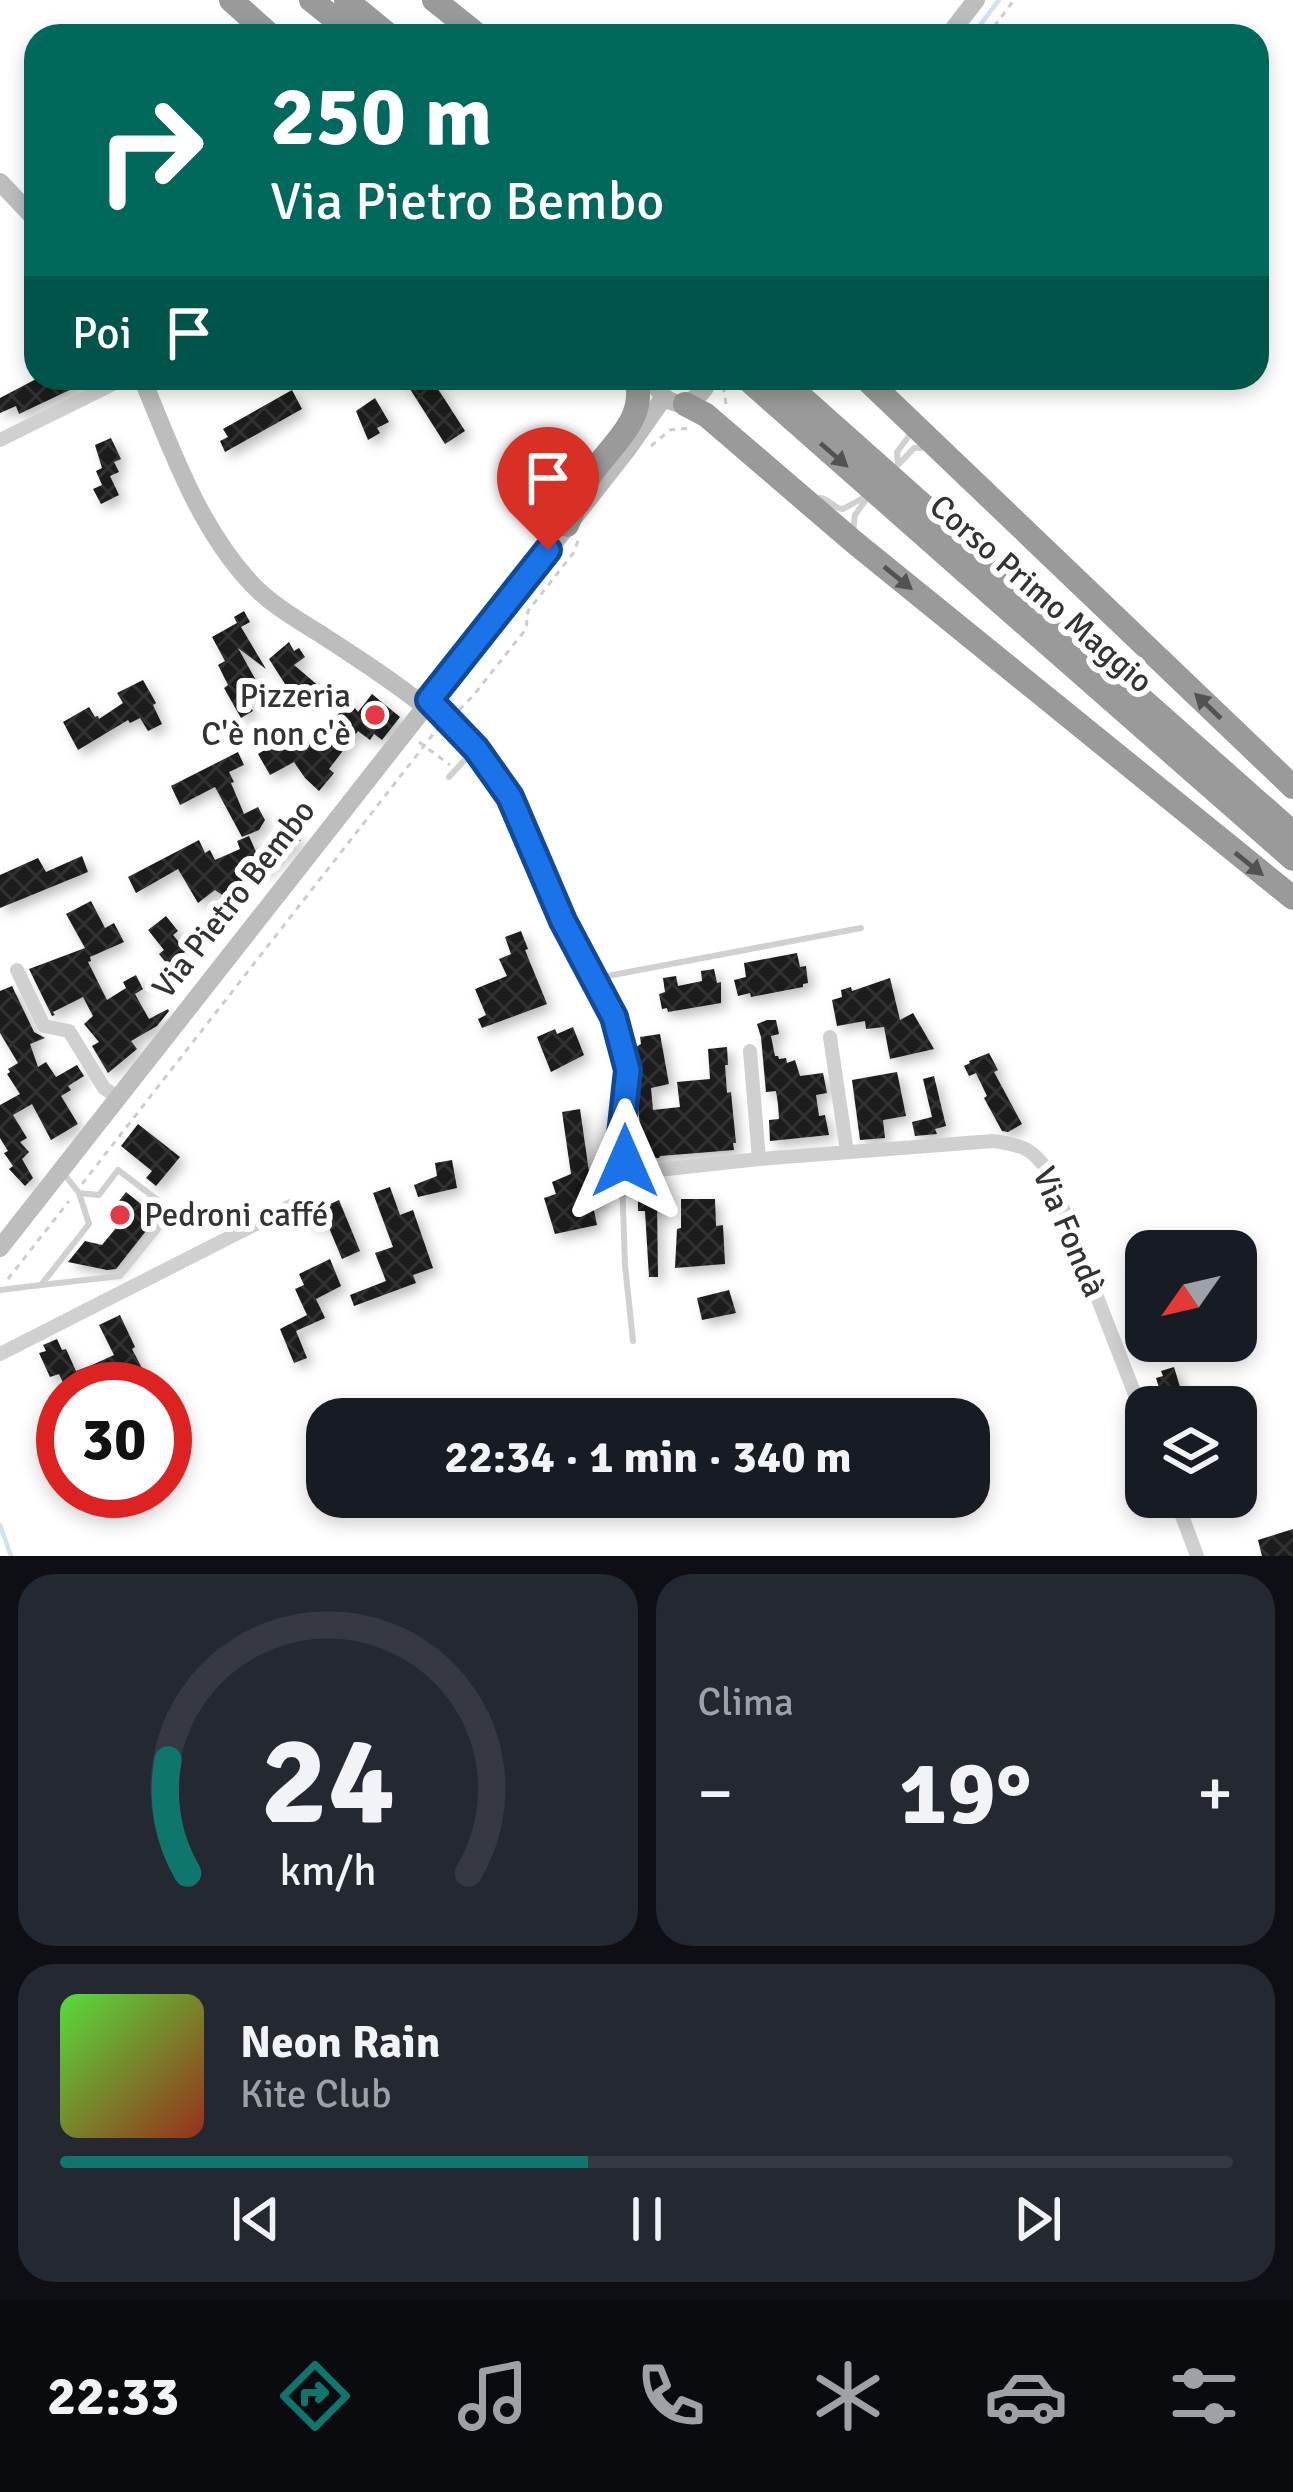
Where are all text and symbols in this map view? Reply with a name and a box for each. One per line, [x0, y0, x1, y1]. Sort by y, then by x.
text: 250 m [270, 65, 492, 169]
icon: right [72, 72, 228, 228]
text: Via Pietro Bembo [270, 168, 664, 235]
icon: arrive [156, 300, 222, 366]
text: Poi [72, 306, 132, 361]
pin [497, 427, 599, 550]
one-way arrow [819, 441, 849, 468]
icon: arrive [515, 445, 581, 511]
street label: Corso Primo Maggio [921, 486, 1161, 702]
one-way arrow [883, 565, 914, 590]
place label: Pizzeria C'è non c'è [201, 676, 351, 755]
one-way arrow [1194, 693, 1223, 721]
marker: Pizzeria C'è non c'è [362, 702, 388, 728]
street label: Via Pietro Bembo [144, 791, 324, 1007]
one-way arrow [1233, 850, 1264, 876]
position arrow [562, 1098, 688, 1224]
street label: Via Fondà [1023, 1161, 1115, 1303]
place label: Pedroni caffé [144, 1195, 328, 1236]
marker: Pedroni caffé [107, 1202, 133, 1228]
north arrow [1125, 1230, 1257, 1362]
map controls [1125, 1230, 1257, 1518]
speed limit sign: 30 [36, 1362, 192, 1518]
button: layers [1125, 1386, 1257, 1518]
text: 22:34 · 1 min · 340 m [444, 1430, 852, 1485]
text: Clima [698, 1678, 794, 1726]
text: 24 [260, 1705, 395, 1858]
text: 19° [899, 1738, 1032, 1849]
text: − [698, 1753, 733, 1834]
text: + [1197, 1753, 1233, 1834]
text: km/h [279, 1845, 376, 1898]
text: Neon Rain [240, 2015, 440, 2070]
text: Kite Club [240, 2070, 391, 2118]
icon: previous [223, 2186, 289, 2252]
icon: pause [614, 2186, 680, 2252]
icon: next [1005, 2186, 1071, 2252]
icon: directions [273, 2354, 357, 2438]
icon: music [451, 2354, 535, 2438]
icon: phone [629, 2354, 713, 2438]
icon: climate [806, 2354, 890, 2438]
icon: car [984, 2354, 1068, 2438]
icon: filters [1162, 2354, 1246, 2438]
text: 22:33 [47, 2363, 179, 2430]

